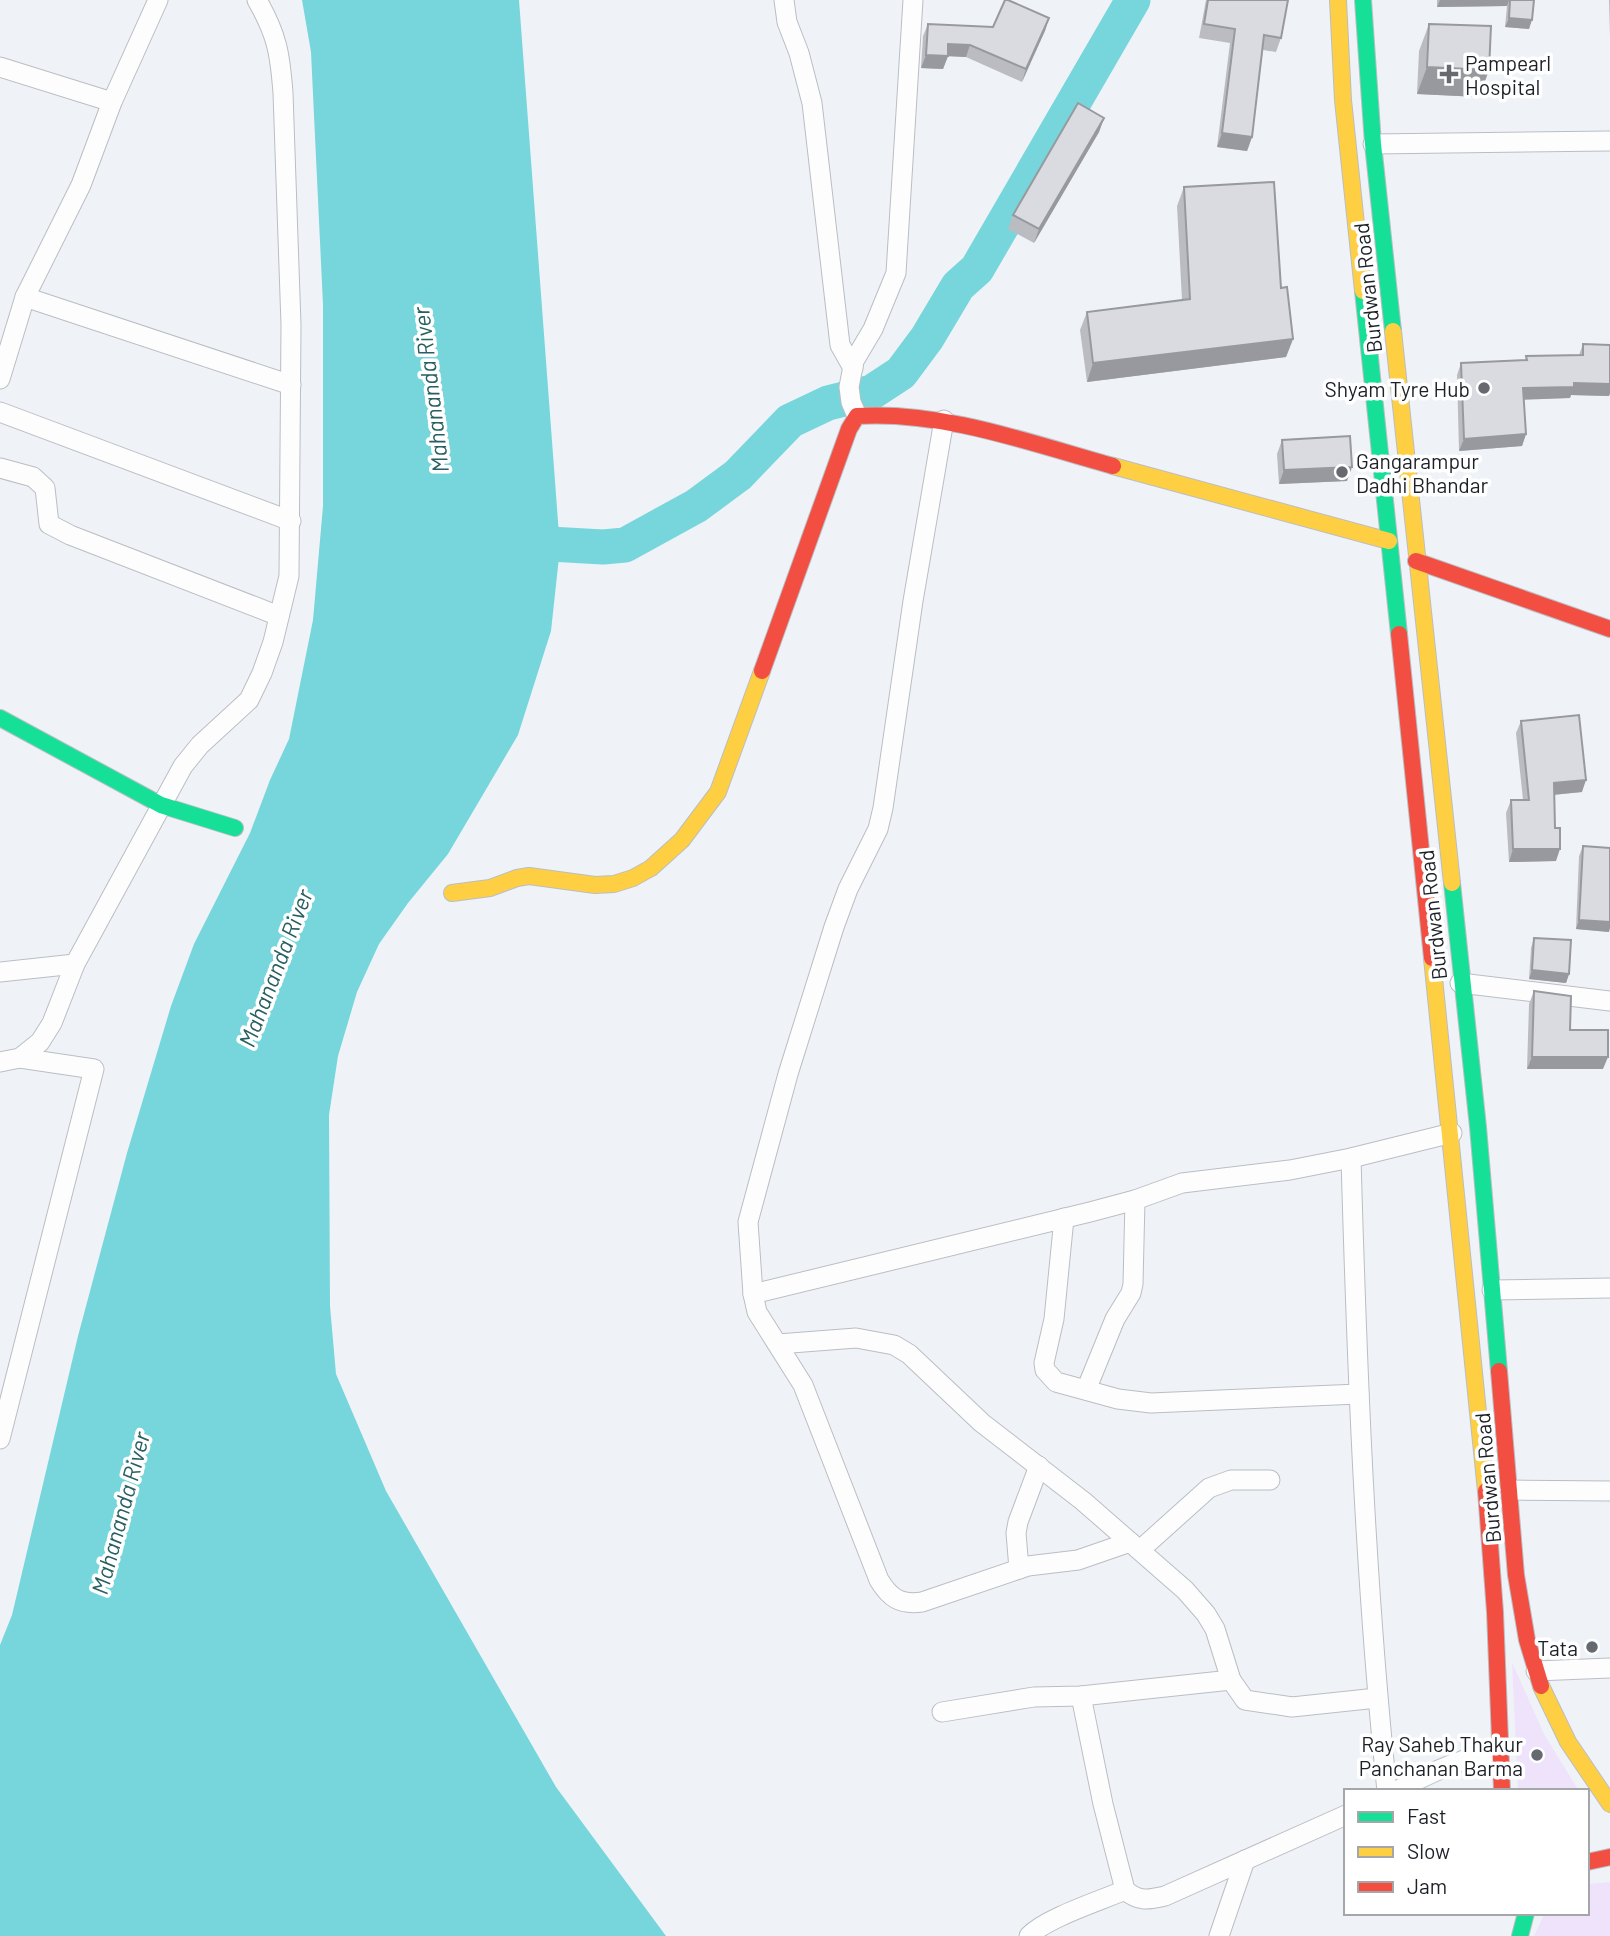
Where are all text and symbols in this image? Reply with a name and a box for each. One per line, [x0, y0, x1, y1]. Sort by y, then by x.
place label: Pampearl Hospital [1465, 50, 1551, 99]
marker: Pampearl Hospital [1439, 64, 1459, 84]
street label: Burdwan Road [1348, 222, 1386, 354]
water label: Mahananda River [406, 305, 454, 474]
place label: Shyam Tyre Hub [1325, 376, 1470, 401]
marker: Shyam Tyre Hub [1476, 380, 1492, 396]
place label: Gangarampur Dadhi Bhandar [1356, 448, 1489, 497]
marker: Gangarampur Dadhi Bhandar [1334, 464, 1350, 480]
street label: Burdwan Road [1413, 849, 1451, 981]
water label: Mahananda River [232, 884, 318, 1051]
street label: Burdwan Road [1469, 1412, 1505, 1544]
water label: Mahananda River [85, 1428, 155, 1597]
place label: Tata [1537, 1635, 1578, 1660]
marker: Tata [1584, 1639, 1600, 1655]
place label: Ray Saheb Thakur Panchanan Barma [1359, 1731, 1523, 1780]
marker: Ray Saheb Thakur Panchanan Barma [1529, 1747, 1545, 1763]
legend [1344, 1789, 1589, 1915]
text: Fast [1407, 1803, 1447, 1828]
text: Slow [1407, 1838, 1450, 1863]
text: Jam [1407, 1873, 1447, 1898]

